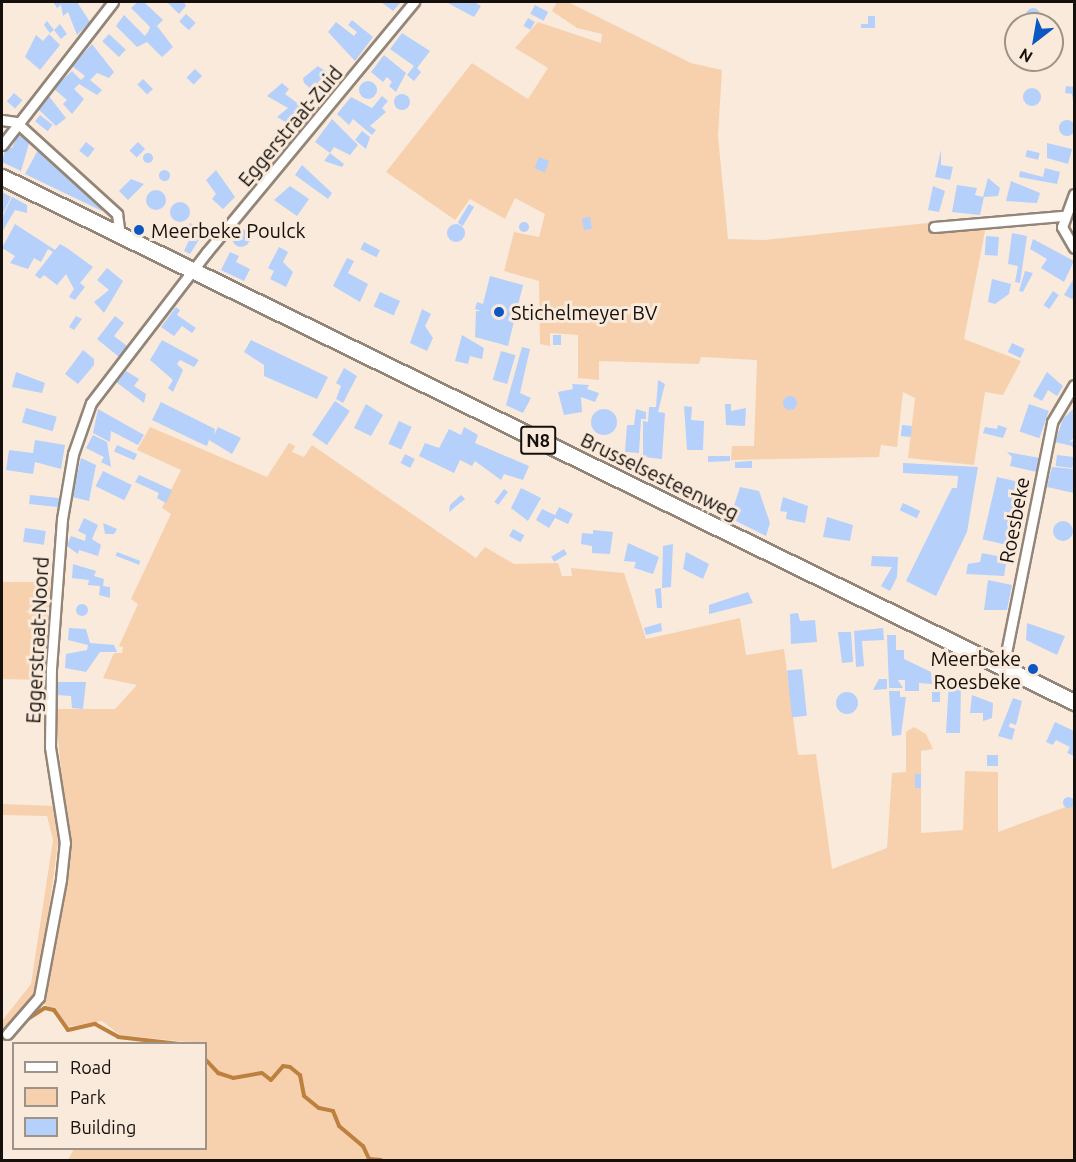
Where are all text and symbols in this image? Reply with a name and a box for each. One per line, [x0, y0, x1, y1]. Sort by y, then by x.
north arrow [1004, 12, 1064, 72]
text: N [1016, 45, 1036, 67]
street label: Eggerstraat-Zuid [233, 61, 347, 191]
place label: Meerbeke Poulck [151, 218, 306, 242]
marker: Meerbeke Poulck [132, 223, 146, 237]
place label: Stichelmeyer BV [511, 300, 657, 324]
marker: Stichelmeyer BV [492, 305, 506, 319]
road number: N8 [520, 425, 556, 455]
street label: Brusselsesteenweg [577, 427, 743, 525]
street label: Roesbeke [994, 475, 1034, 565]
street label: Eggerstraat-Noord [21, 556, 53, 724]
place label: Meerbeke Roesbeke [930, 646, 1021, 693]
marker: Meerbeke Roesbeke [1026, 662, 1040, 676]
legend [12, 1042, 207, 1150]
text: Road [70, 1057, 112, 1077]
text: Park [70, 1087, 106, 1107]
text: Building [70, 1117, 136, 1137]

